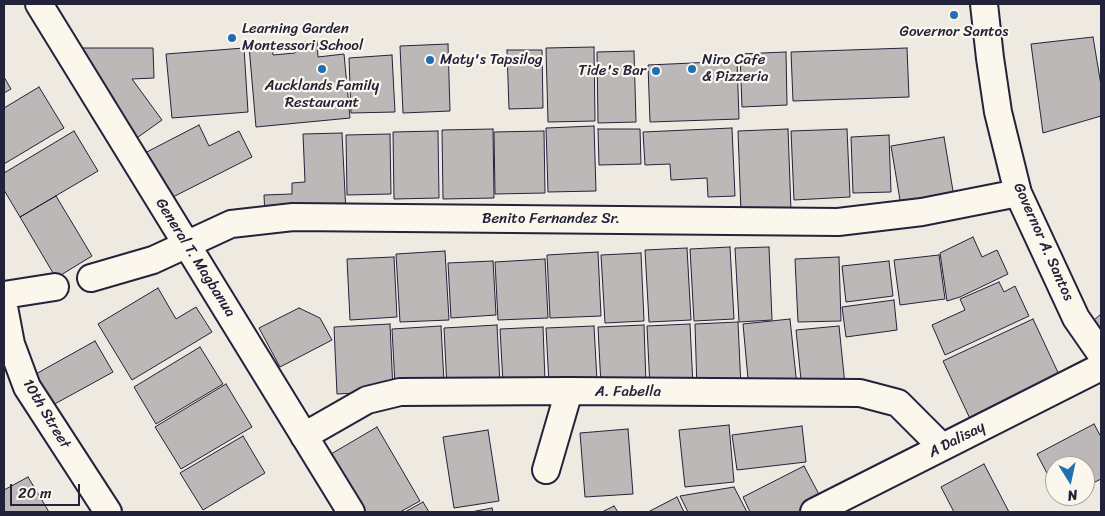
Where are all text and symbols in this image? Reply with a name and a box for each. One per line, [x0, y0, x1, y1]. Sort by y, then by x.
marker: Governor Santos [948, 9, 960, 21]
place label: Learning Garden Montessori School [242, 20, 363, 55]
place label: Governor Santos [900, 23, 1008, 41]
marker: Learning Garden Montessori School [226, 32, 238, 44]
place label: Maty's Tapsilog [440, 51, 543, 69]
place label: Niro Cafe & Pizzeria [702, 51, 768, 86]
marker: Maty's Tapsilog [424, 54, 436, 66]
place label: Tide's Bar [578, 62, 646, 80]
marker: Aucklands Family Restaurant [316, 63, 328, 75]
marker: Niro Cafe & Pizzeria [686, 63, 698, 75]
marker: Tide's Bar [650, 65, 662, 77]
place label: Aucklands Family Restaurant [265, 77, 379, 112]
street label: Governor A. Santos [1009, 180, 1077, 304]
street label: General T. Magbanua [151, 195, 239, 321]
street label: Benito Fernandez Sr. [482, 210, 620, 228]
street label: 10th Street [18, 376, 74, 452]
street label: A. Fabella [595, 383, 661, 401]
street label: A Dalisay [926, 418, 988, 462]
north arrow [1045, 456, 1095, 506]
scale bar [12, 474, 82, 506]
text: 20 m [18, 480, 52, 506]
text: N [1066, 482, 1079, 508]

